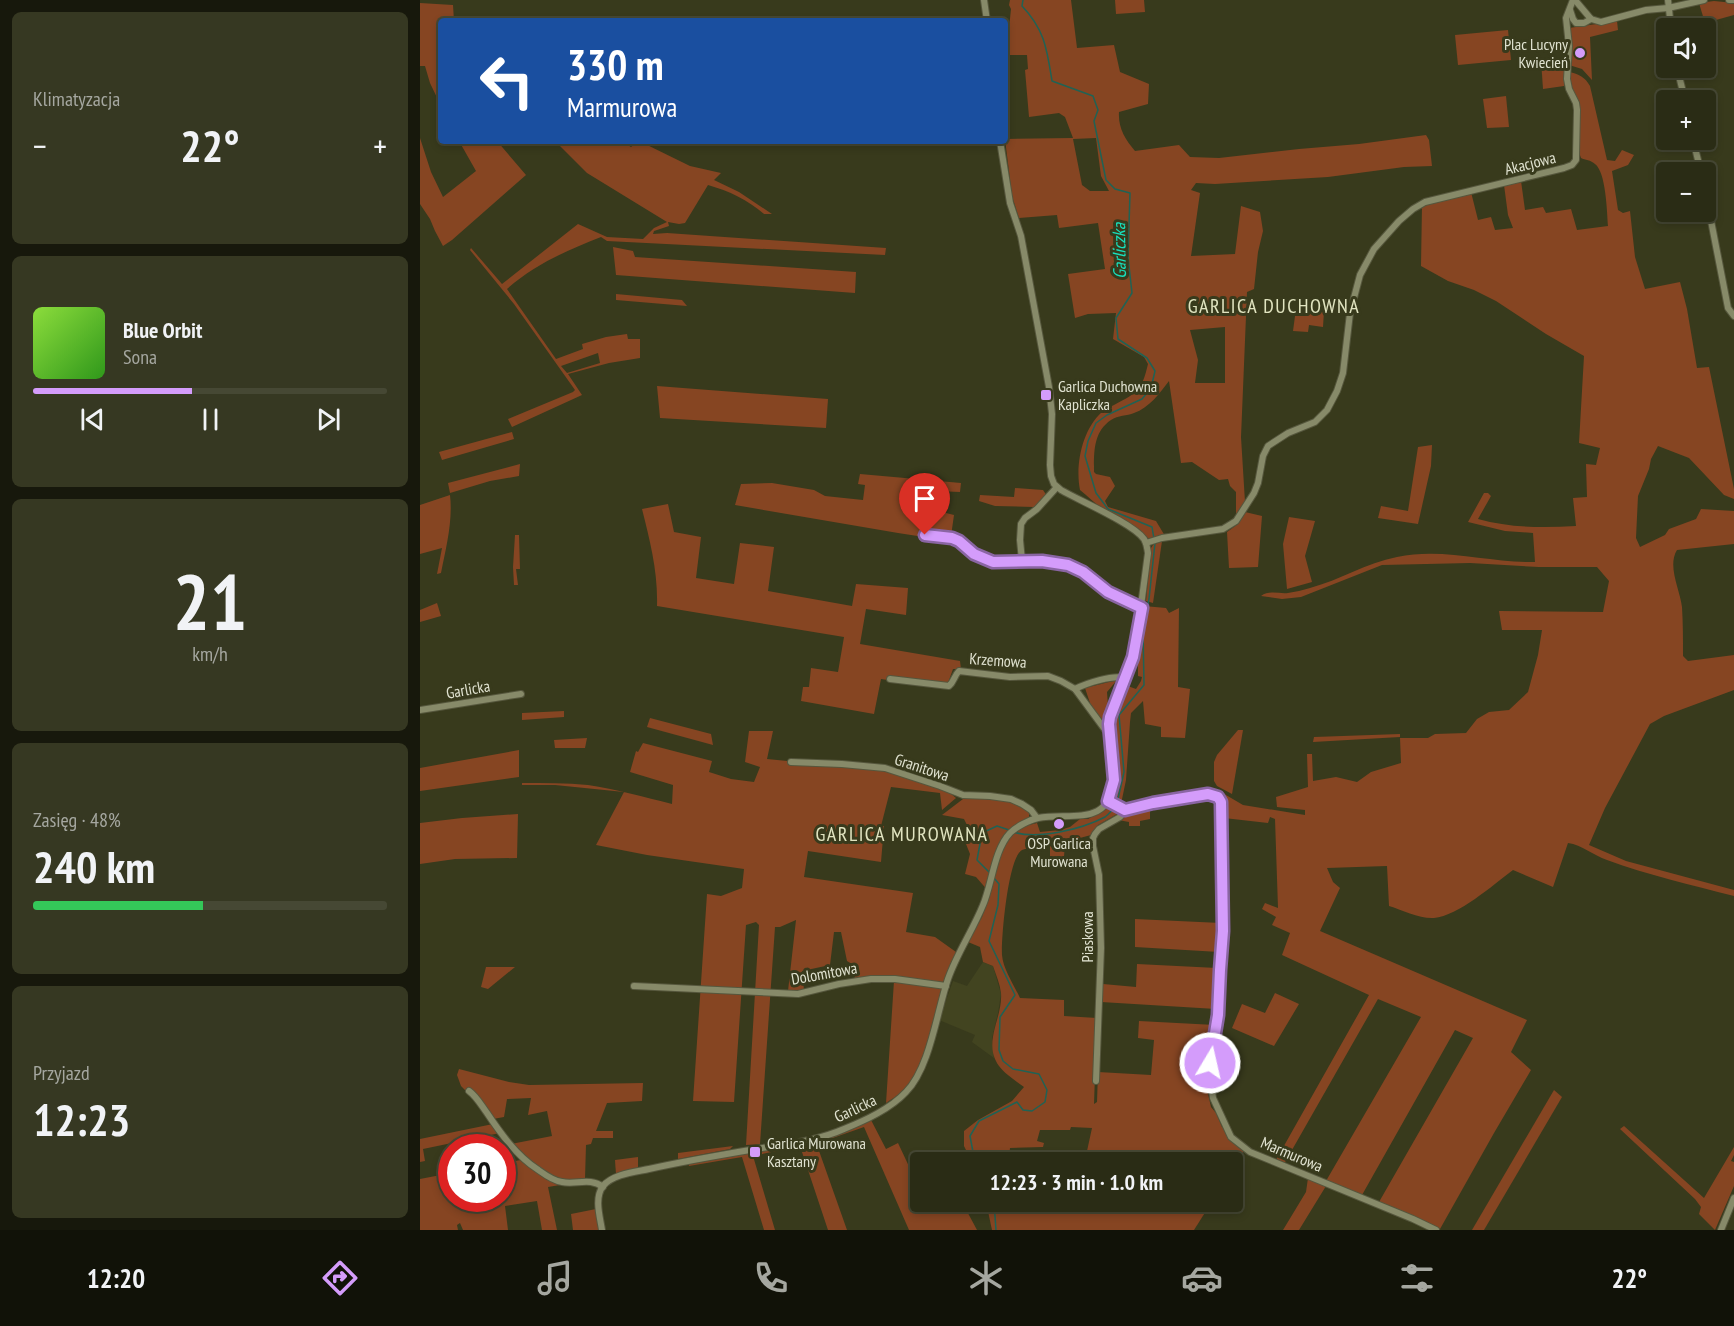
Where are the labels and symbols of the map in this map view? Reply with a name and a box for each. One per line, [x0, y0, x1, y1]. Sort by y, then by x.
place label: Plac Lucyny Kwiecień [1504, 34, 1568, 72]
marker: Plac Lucyny Kwiecień [1573, 46, 1587, 60]
street label: Akacjowa [1502, 147, 1558, 179]
water label: Garliczka [1107, 222, 1131, 279]
district label: GARLICA DUCHOWNA [1188, 293, 1360, 319]
place label: Garlica Duchowna Kapliczka [1058, 376, 1157, 414]
marker: Garlica Duchowna Kapliczka [1039, 388, 1053, 402]
pin [899, 473, 950, 535]
street label: Krzemowa [969, 648, 1027, 672]
street label: Garlicka [445, 675, 491, 703]
street label: Granitowa [892, 749, 952, 785]
marker: OSP Garlica Murowana [1052, 817, 1066, 831]
district label: GARLICA MUROWANA [815, 821, 989, 847]
place label: OSP Garlica Murowana [1027, 833, 1091, 871]
street label: Piaskowa [1077, 911, 1097, 963]
street label: Dolomitowa [789, 957, 859, 989]
position arrow [1178, 1031, 1242, 1095]
street label: Garlicka [831, 1090, 879, 1126]
street label: Marmurowa [1258, 1132, 1326, 1176]
place label: Garlica Murowana Kasztany [767, 1133, 866, 1171]
speed limit sign: 30 [438, 1134, 516, 1212]
marker: Garlica Murowana Kasztany [748, 1145, 762, 1159]

